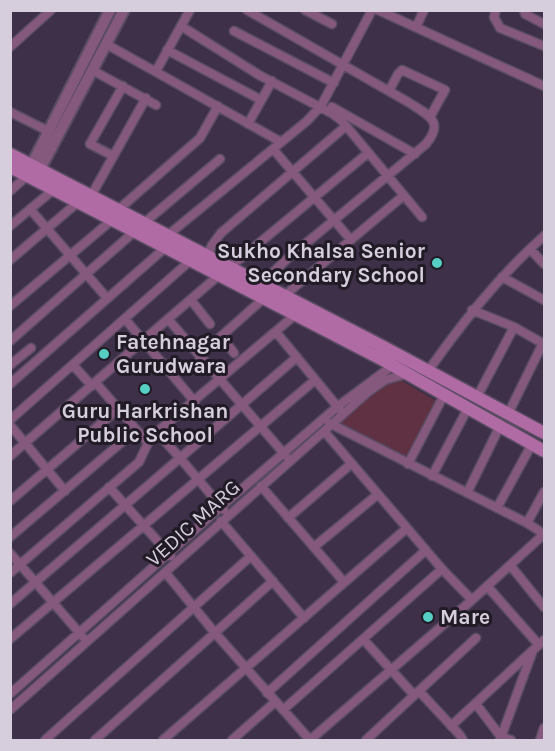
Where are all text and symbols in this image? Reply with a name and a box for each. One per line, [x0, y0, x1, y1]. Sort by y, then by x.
place label: Sukho Khalsa Senior Secondary School [217, 239, 426, 287]
marker: Sukho Khalsa Senior Secondary School [430, 256, 444, 270]
place label: Fatehnagar Gurudwara [116, 330, 231, 378]
marker: Fatehnagar Gurudwara [97, 347, 111, 361]
marker: Guru Harkrishan Public School [138, 382, 152, 396]
place label: Guru Harkrishan Public School [62, 399, 228, 447]
street label: VEDIC MARG [141, 475, 245, 571]
place label: Mare [440, 605, 490, 629]
marker: Mare [421, 610, 435, 624]

